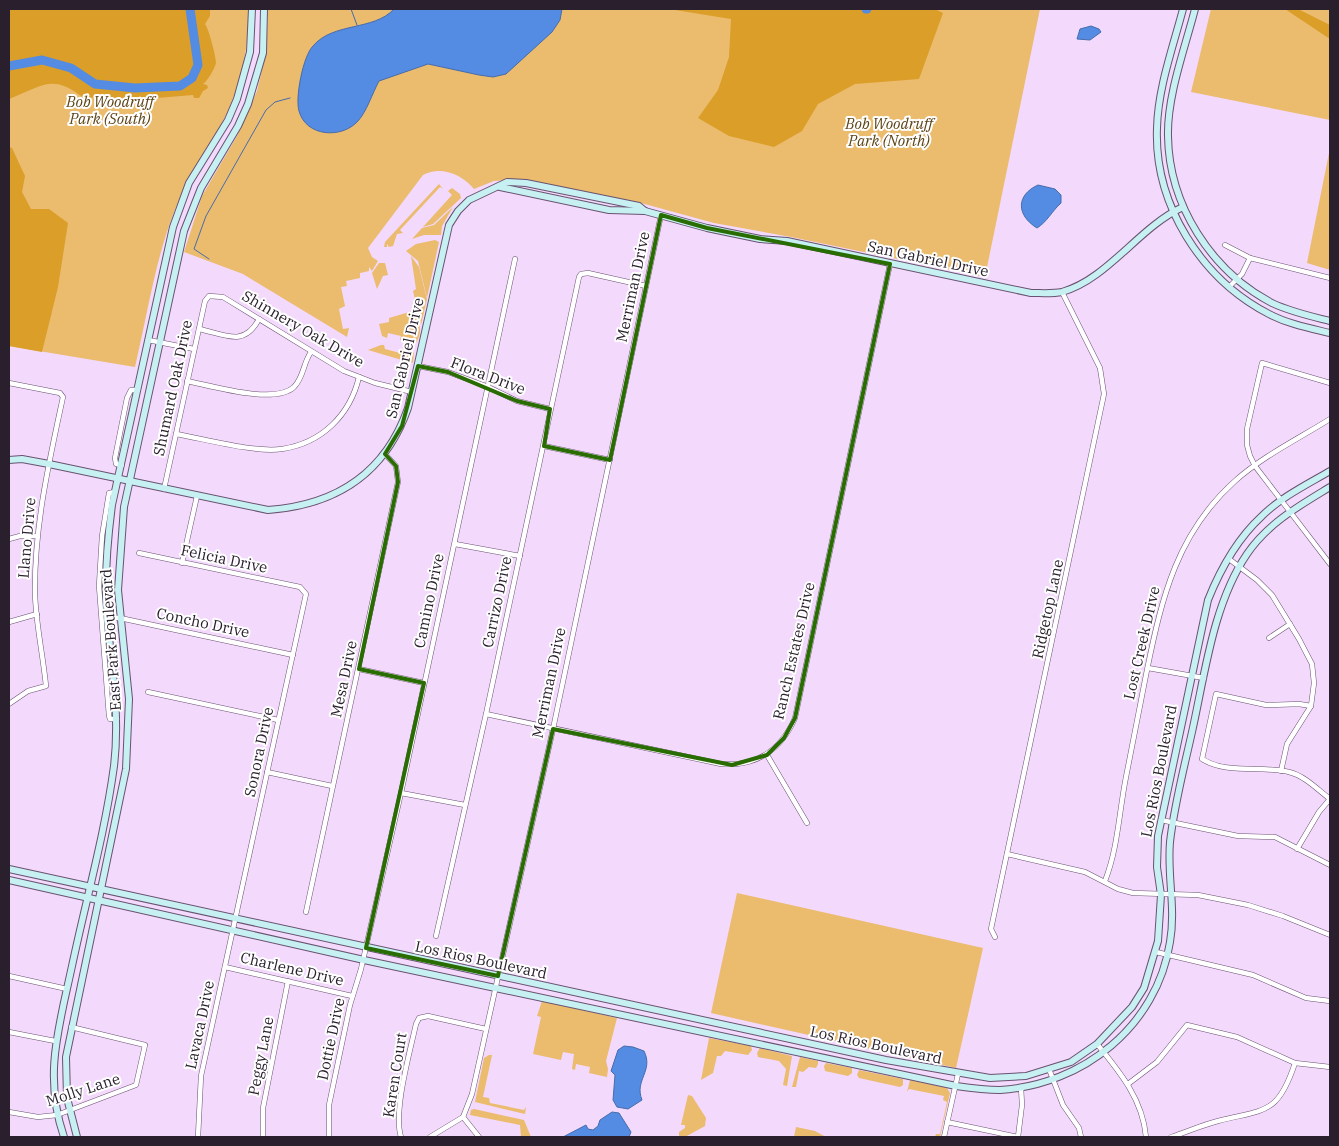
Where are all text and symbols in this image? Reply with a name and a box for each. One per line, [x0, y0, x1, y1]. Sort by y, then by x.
park label: Bob Woodruff Park (South) [65, 92, 157, 128]
park label: Bob Woodruff Park (North) [844, 114, 936, 150]
street label: Merriman Drive [612, 230, 654, 344]
street label: San Gabriel Drive [866, 236, 990, 281]
street label: Shinnery Oak Drive [239, 286, 368, 371]
street label: San Gabriel Drive [381, 296, 428, 420]
street label: Shumard Oak Drive [149, 318, 196, 457]
street label: Flora Drive [448, 353, 528, 398]
street label: Llano Drive [14, 497, 39, 579]
street label: Felicia Drive [179, 540, 269, 577]
street label: Camino Drive [409, 552, 448, 650]
street label: Carrizo Drive [478, 554, 515, 649]
street label: Ridgetop Lane [1028, 557, 1067, 660]
street label: East Park Boulevard [96, 568, 125, 712]
street label: Ranch Estates Drive [768, 580, 819, 722]
street label: Lost Creek Drive [1119, 584, 1164, 701]
street label: Concho Drive [155, 603, 251, 642]
street label: Merriman Drive [528, 626, 570, 740]
street label: Mesa Drive [326, 639, 361, 719]
street label: Los Rios Boulevard [1136, 703, 1181, 839]
street label: Sonora Drive [240, 705, 277, 799]
street label: Los Rios Boulevard [413, 936, 549, 983]
street label: Charlene Drive [239, 947, 346, 990]
street label: Lavaca Drive [181, 979, 218, 1071]
street label: Dottie Drive [313, 996, 348, 1082]
street label: Peggy Lane [244, 1015, 277, 1097]
street label: Los Rios Boulevard [808, 1021, 944, 1068]
street label: Karen Court [378, 1031, 411, 1119]
street label: Molly Lane [43, 1069, 122, 1110]

